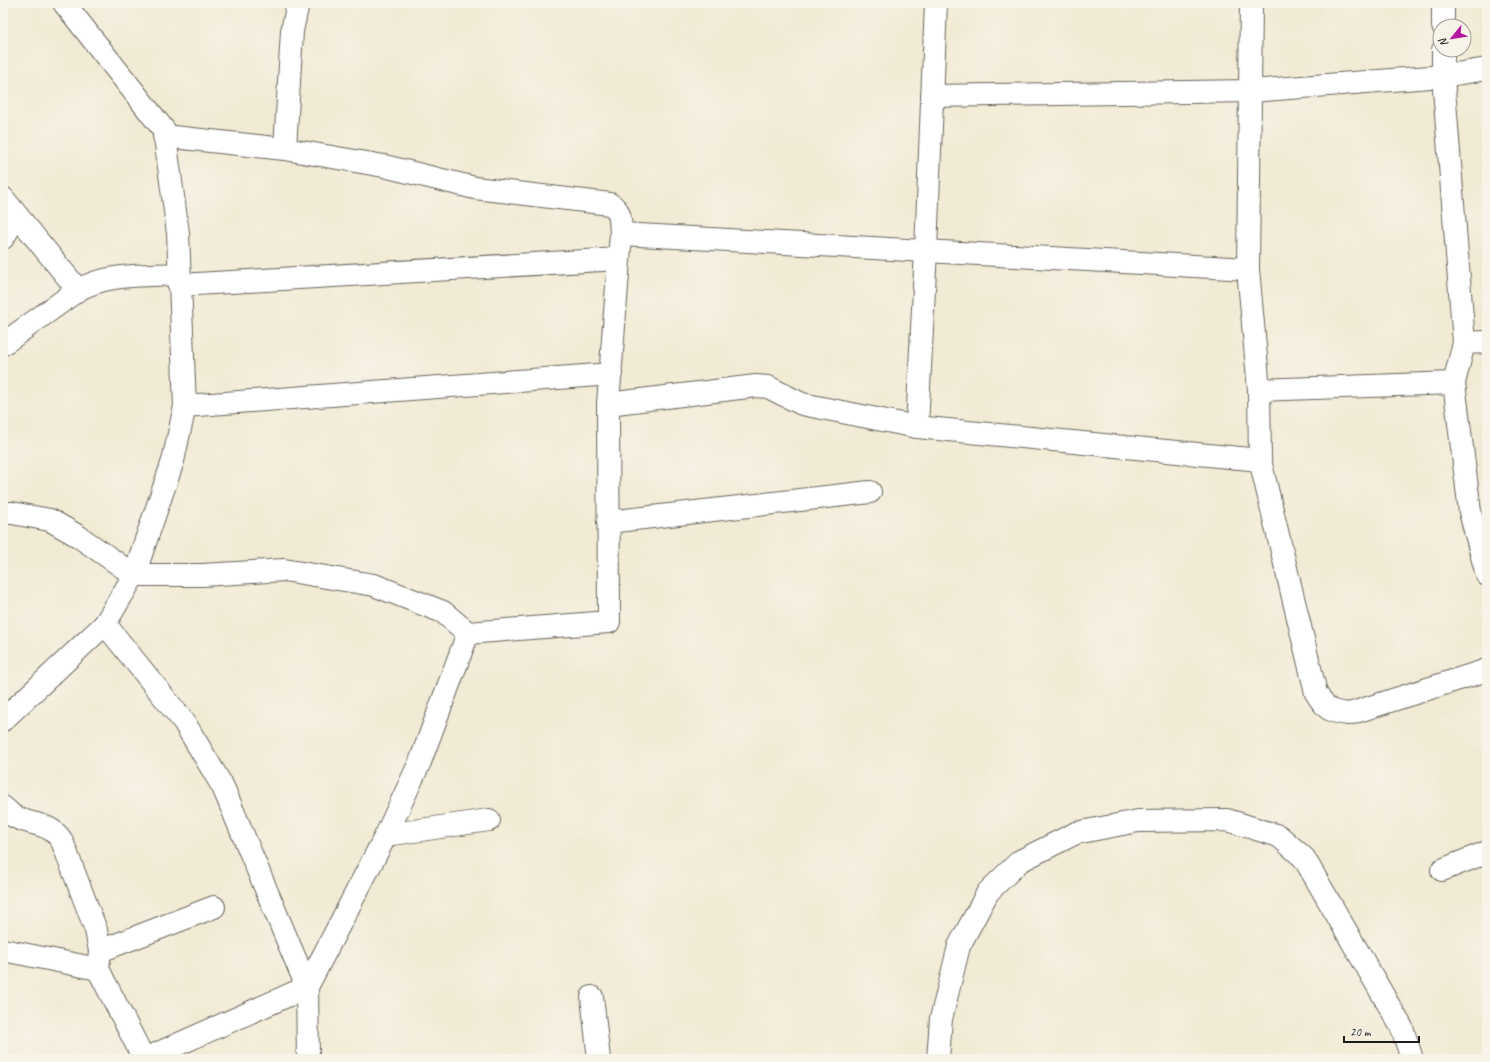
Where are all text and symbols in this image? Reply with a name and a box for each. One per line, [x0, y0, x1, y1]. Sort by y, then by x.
north arrow [1432, 18, 1472, 58]
text: N [1434, 35, 1451, 49]
scale bar [1344, 1018, 1419, 1044]
text: 20 m [1350, 1024, 1372, 1040]

